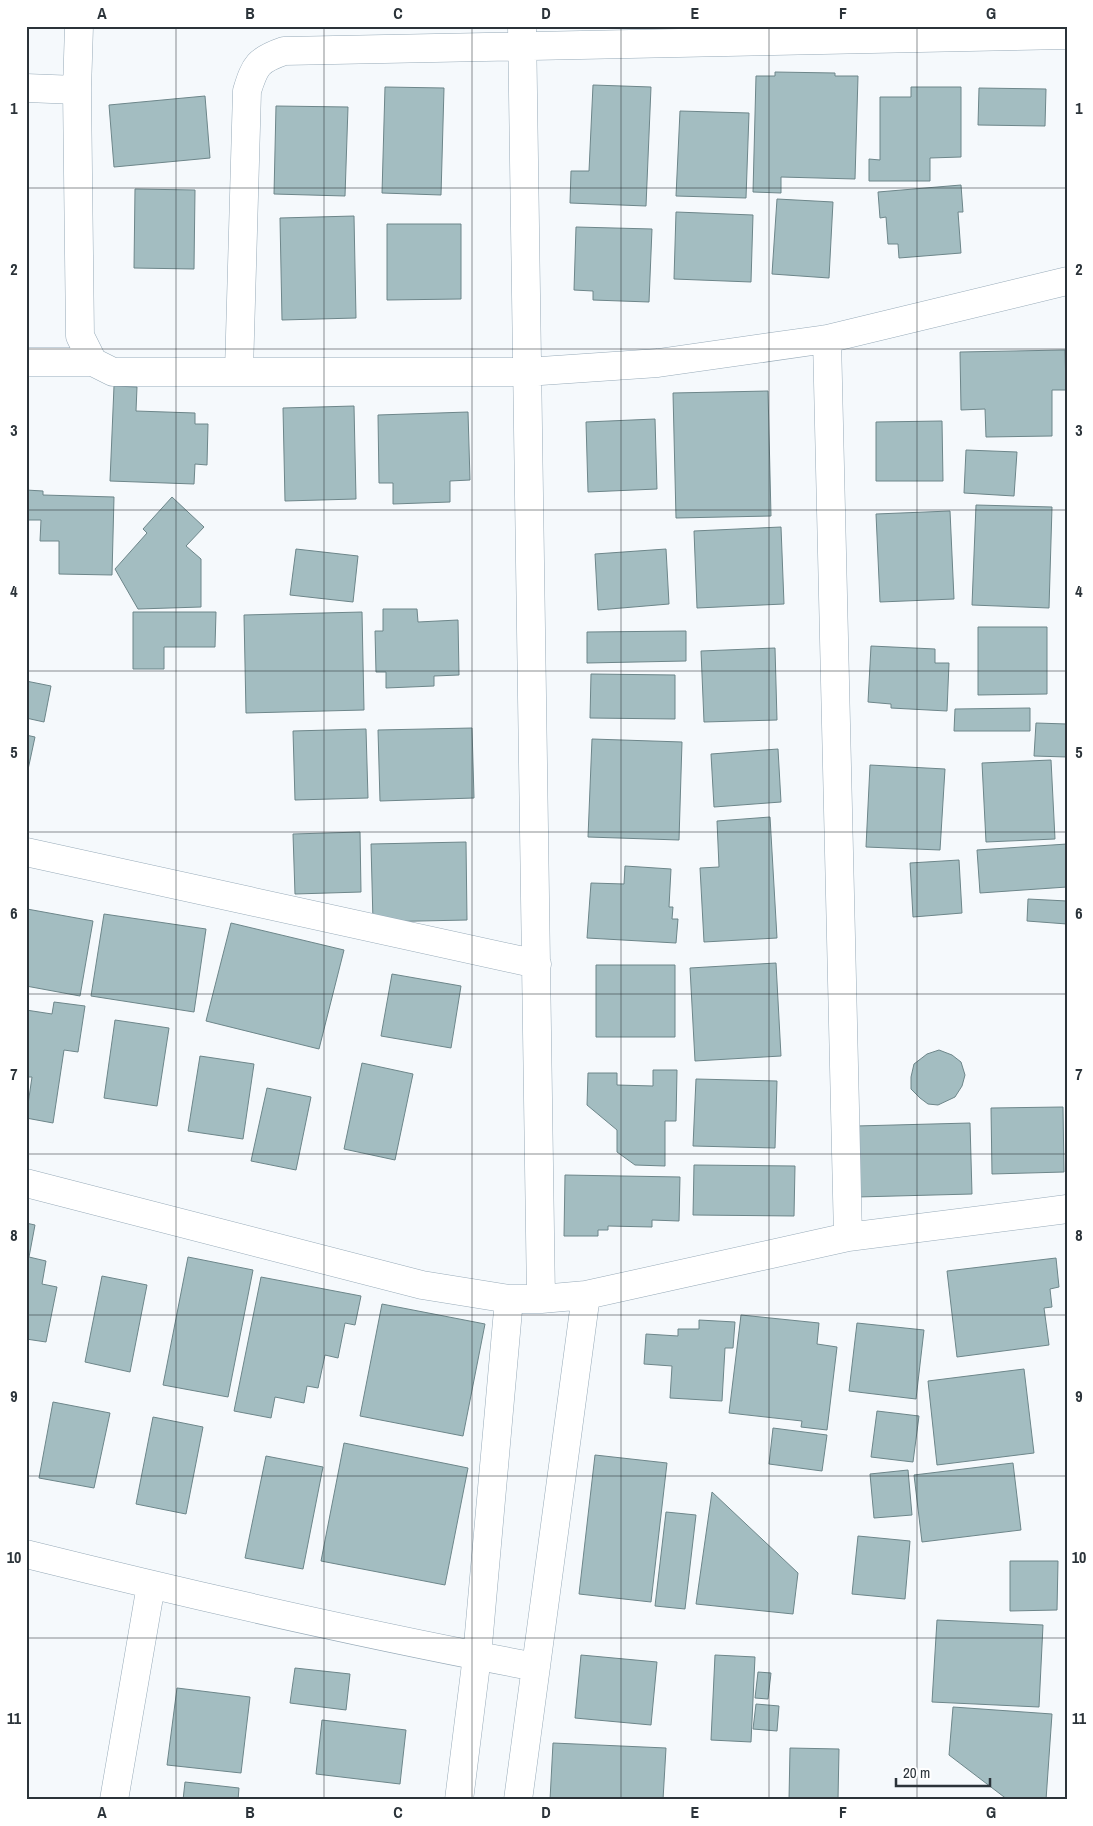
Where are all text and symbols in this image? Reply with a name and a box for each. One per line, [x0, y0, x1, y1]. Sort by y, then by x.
text: A [97, 2, 107, 24]
text: B [245, 2, 255, 24]
text: C [393, 2, 403, 24]
text: D [541, 2, 551, 24]
text: E [691, 2, 700, 24]
text: F [839, 2, 847, 24]
text: G [986, 2, 996, 24]
text: 1 [10, 97, 18, 119]
text: 1 [1075, 97, 1083, 119]
text: 2 [10, 258, 18, 280]
text: 2 [1075, 258, 1083, 280]
text: 3 [10, 419, 18, 441]
text: 3 [1075, 419, 1083, 441]
text: 4 [10, 580, 18, 602]
text: 4 [1075, 580, 1083, 602]
text: 5 [10, 741, 18, 763]
text: 5 [1075, 741, 1083, 763]
text: 6 [10, 902, 18, 924]
text: 6 [1075, 902, 1083, 924]
text: 7 [10, 1063, 18, 1085]
text: 7 [1075, 1063, 1083, 1085]
text: 8 [10, 1224, 18, 1246]
text: 8 [1075, 1224, 1083, 1246]
text: 9 [10, 1385, 18, 1407]
text: 9 [1075, 1385, 1083, 1407]
text: 10 [7, 1546, 21, 1568]
text: 10 [1072, 1546, 1086, 1568]
text: 11 [7, 1707, 22, 1729]
text: 11 [1072, 1707, 1087, 1729]
scale bar [896, 1756, 989, 1788]
text: 20 m [903, 1762, 930, 1783]
text: A [97, 1801, 107, 1823]
text: B [245, 1801, 255, 1823]
text: C [393, 1801, 403, 1823]
text: D [541, 1801, 551, 1823]
text: E [691, 1801, 700, 1823]
text: F [839, 1801, 847, 1823]
text: G [986, 1801, 996, 1823]

